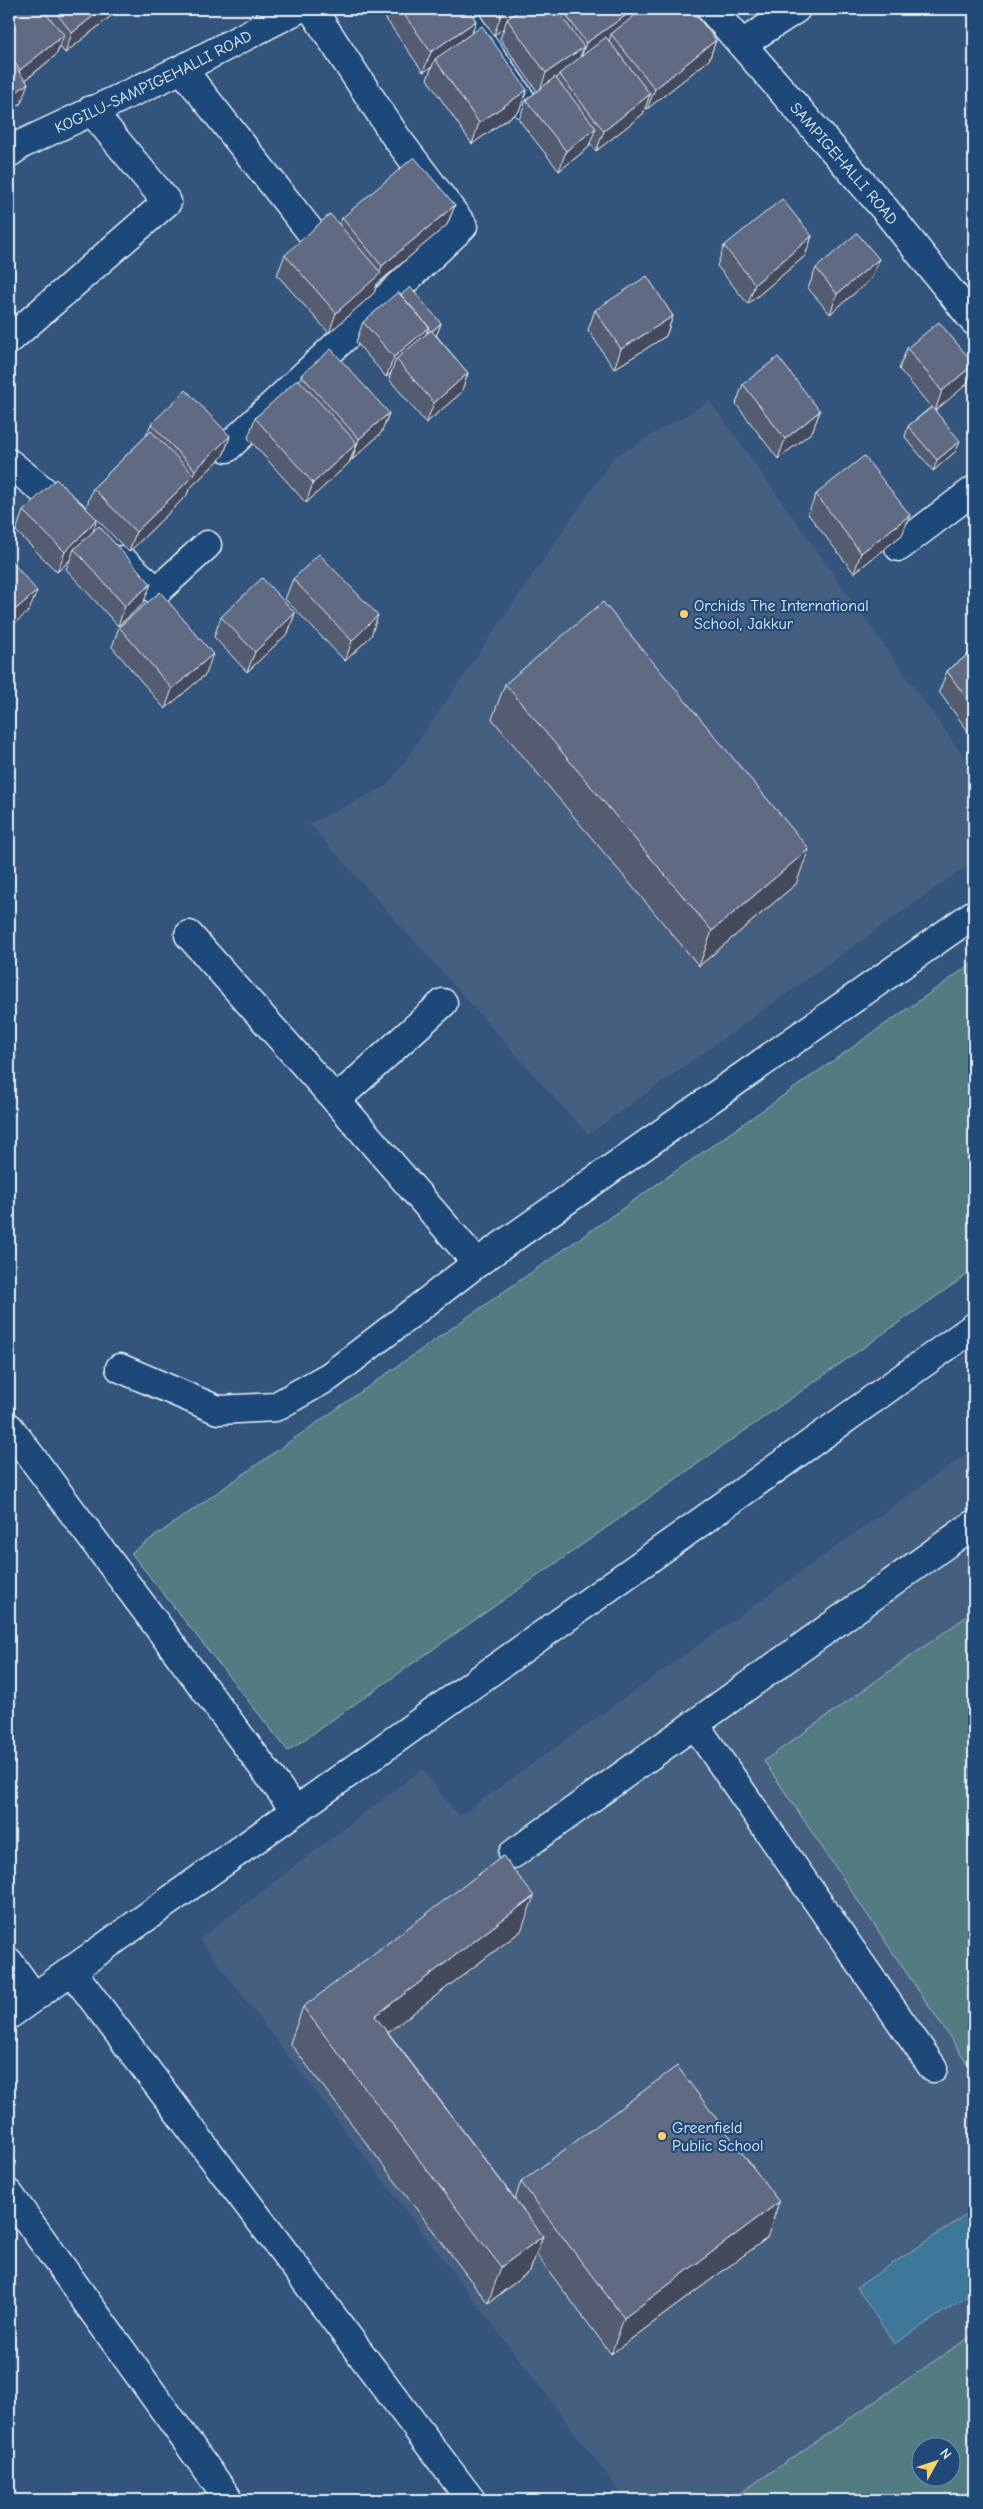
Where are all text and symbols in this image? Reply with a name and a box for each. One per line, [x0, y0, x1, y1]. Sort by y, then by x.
street label: KOGILU-SAMPIGEHALLI ROAD [52, 27, 255, 137]
street label: SAMPIGEHALLI ROAD [786, 99, 901, 228]
place label: Orchids The International School, Jakkur [694, 597, 869, 633]
marker: Orchids The International School, Jakkur [678, 608, 690, 620]
place label: Greenfield Public School [672, 2119, 763, 2155]
marker: Greenfield Public School [656, 2130, 668, 2142]
north arrow [910, 2436, 960, 2486]
text: N [936, 2445, 955, 2463]

